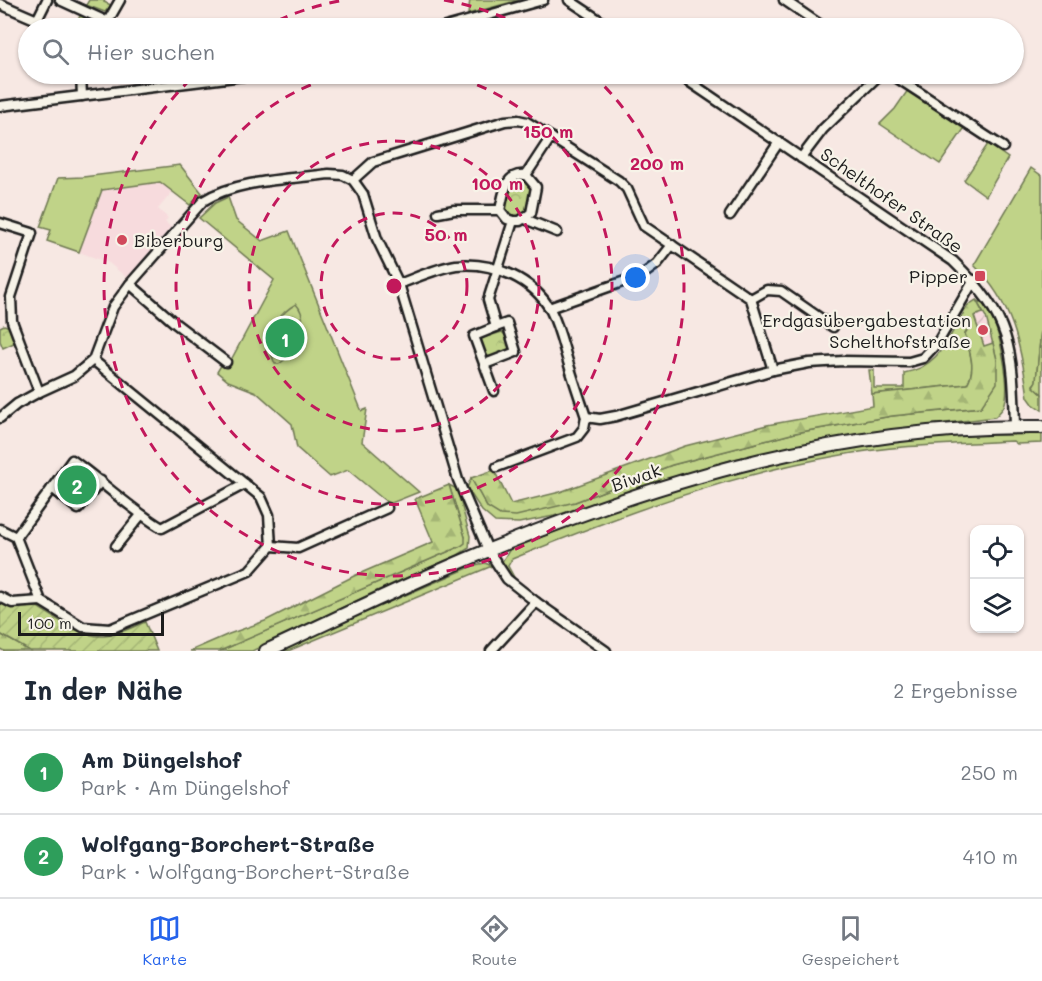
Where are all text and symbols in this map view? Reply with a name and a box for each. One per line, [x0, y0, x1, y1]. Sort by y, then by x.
search box [18, 18, 1024, 84]
icon: search [39, 35, 72, 68]
text: Hier suchen [87, 37, 215, 66]
text: 150 m [523, 119, 573, 143]
street label: Schelthofer Straße [816, 142, 968, 258]
text: 200 m [630, 151, 684, 175]
text: 100 m [471, 171, 523, 195]
text: 50 m [425, 222, 467, 246]
place label: Biberburg [134, 228, 223, 252]
marker: Biberburg [115, 233, 129, 247]
your location [621, 263, 650, 292]
place label: Pipper [909, 264, 968, 288]
marker: Pipper [973, 269, 987, 283]
centre of rings [384, 276, 404, 296]
place label: Erdgasübergabestation Schelthofstraße [762, 308, 971, 353]
pin: 1 [266, 316, 304, 360]
marker: Erdgasübergabestation Schelthofstraße [976, 323, 990, 337]
street label: Biwak [608, 457, 664, 497]
pin: 2 [58, 462, 97, 508]
map controls [970, 525, 1024, 633]
button: locate [970, 525, 1024, 579]
button: layers [970, 579, 1024, 633]
scale bar [18, 609, 164, 636]
text: 100 m [27, 612, 72, 633]
text: In der Nähe [24, 673, 183, 707]
text: 2 Ergebnisse [893, 677, 1018, 703]
text: Am Düngelshof [81, 745, 242, 774]
text: 1 [39, 759, 48, 785]
text: 250 m [961, 759, 1018, 785]
text: Park · Am Düngelshof [81, 774, 289, 800]
text: Wolfgang-Borchert-Straße [81, 829, 375, 858]
text: 2 [38, 843, 49, 869]
text: 410 m [963, 843, 1018, 869]
text: Park · Wolfgang-Borchert-Straße [81, 858, 410, 884]
tab: Karte [142, 912, 187, 969]
tab: Route [472, 912, 517, 969]
tab: Gespeichert [802, 912, 900, 969]

